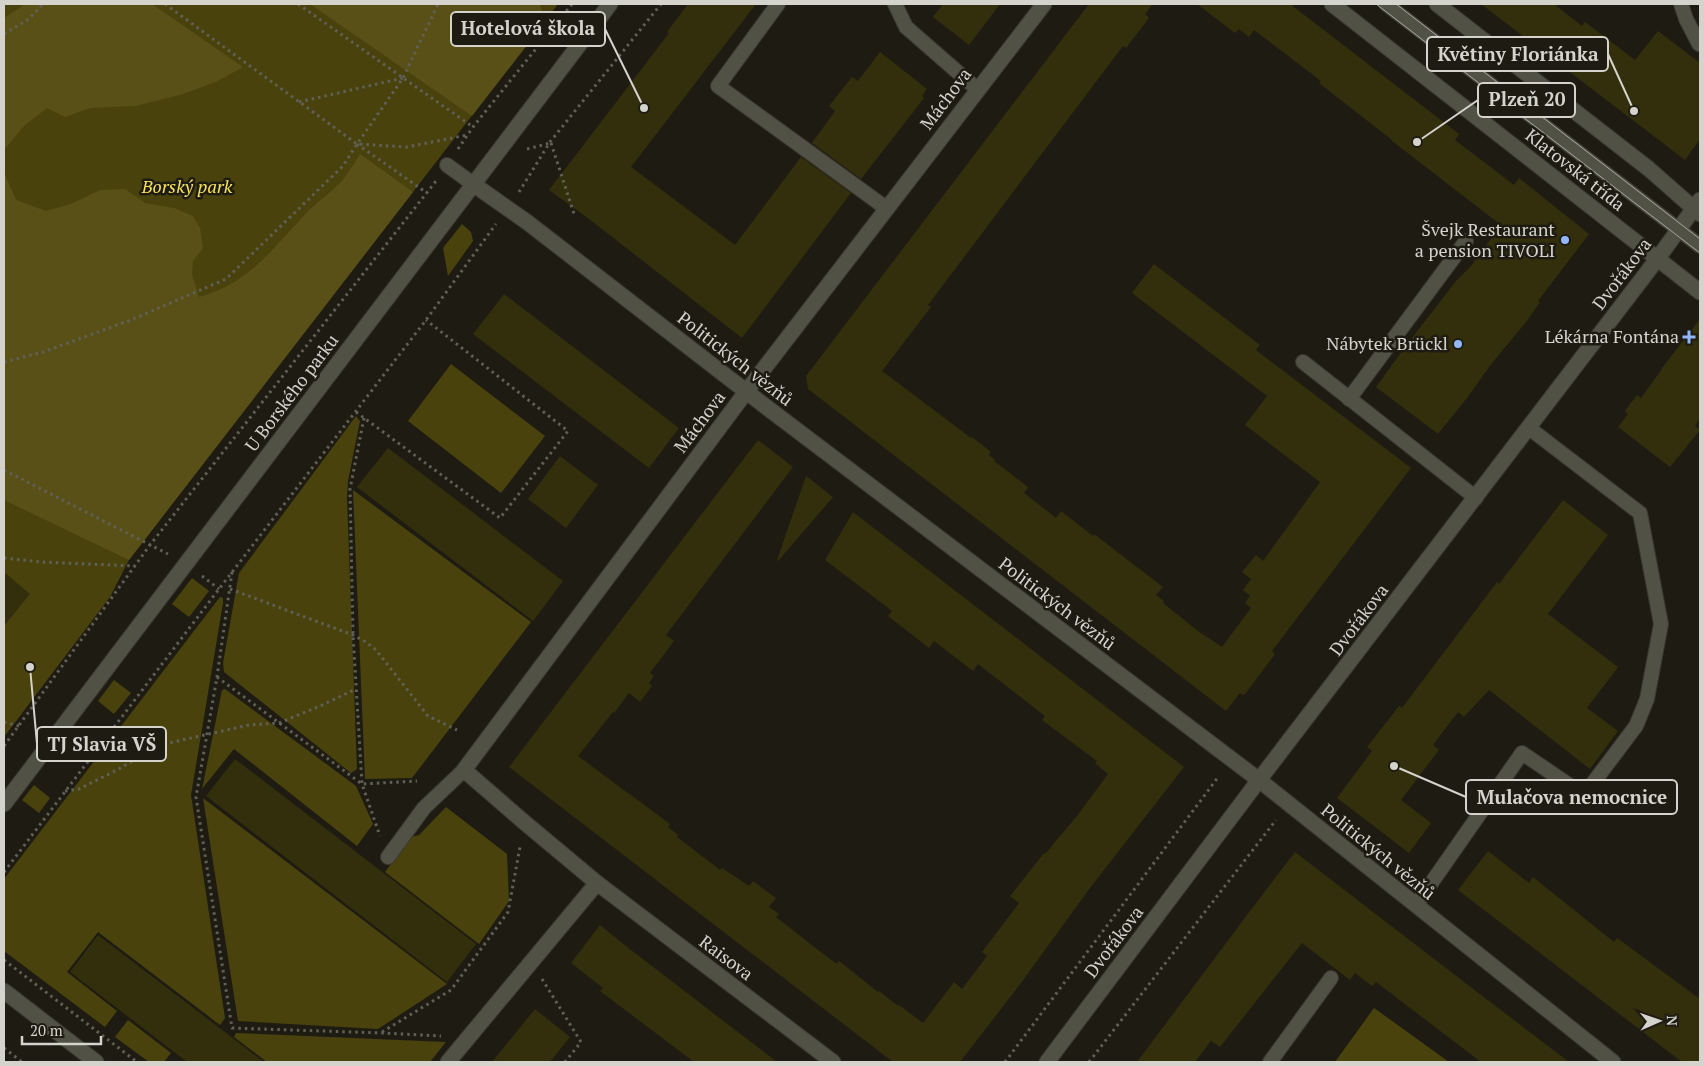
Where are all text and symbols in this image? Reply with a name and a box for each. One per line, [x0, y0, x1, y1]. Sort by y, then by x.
callout: Hotelová škola [451, 12, 605, 46]
text: Hotelová škola [461, 15, 596, 40]
callout: Květiny Floriánka [1427, 37, 1608, 71]
text: Květiny Floriánka [1438, 41, 1599, 66]
street label: Máchova [914, 63, 976, 134]
callout: Plzeň 20 [1478, 83, 1575, 117]
text: Plzeň 20 [1488, 86, 1566, 111]
street label: Klatovská třída [1521, 123, 1630, 216]
park label: Borský park [141, 174, 233, 198]
place label: Švejk Restaurant a pension TIVOLI [1415, 217, 1555, 262]
street label: Dvořákova [1586, 232, 1656, 314]
marker: Švejk Restaurant a pension TIVOLI [1559, 234, 1571, 246]
street label: Politických vězňů [673, 306, 798, 411]
place label: Lékárna Fontána [1545, 324, 1679, 348]
street label: U Borského parku [239, 329, 343, 456]
place label: Nábytek Brückl [1326, 331, 1448, 355]
marker: Lékárna Fontána [1683, 331, 1695, 343]
marker: Nábytek Brückl [1452, 338, 1464, 350]
street label: Máchova [668, 386, 730, 457]
street label: Politických vězňů [994, 551, 1121, 655]
street label: Dvořákova [1323, 578, 1393, 660]
callout: TJ Slavia VŠ [37, 727, 166, 761]
text: TJ Slavia VŠ [48, 731, 156, 756]
callout: Mulačova nemocnice [1466, 780, 1677, 814]
text: Mulačova nemocnice [1477, 784, 1667, 809]
street label: Politických vězňů [1317, 798, 1441, 905]
street label: Dvořákova [1078, 900, 1148, 982]
street label: Raisova [695, 929, 758, 985]
north arrow [1634, 996, 1684, 1046]
scale bar [22, 1014, 101, 1046]
text: N [1663, 1015, 1682, 1027]
text: 20 m [30, 1020, 63, 1040]

